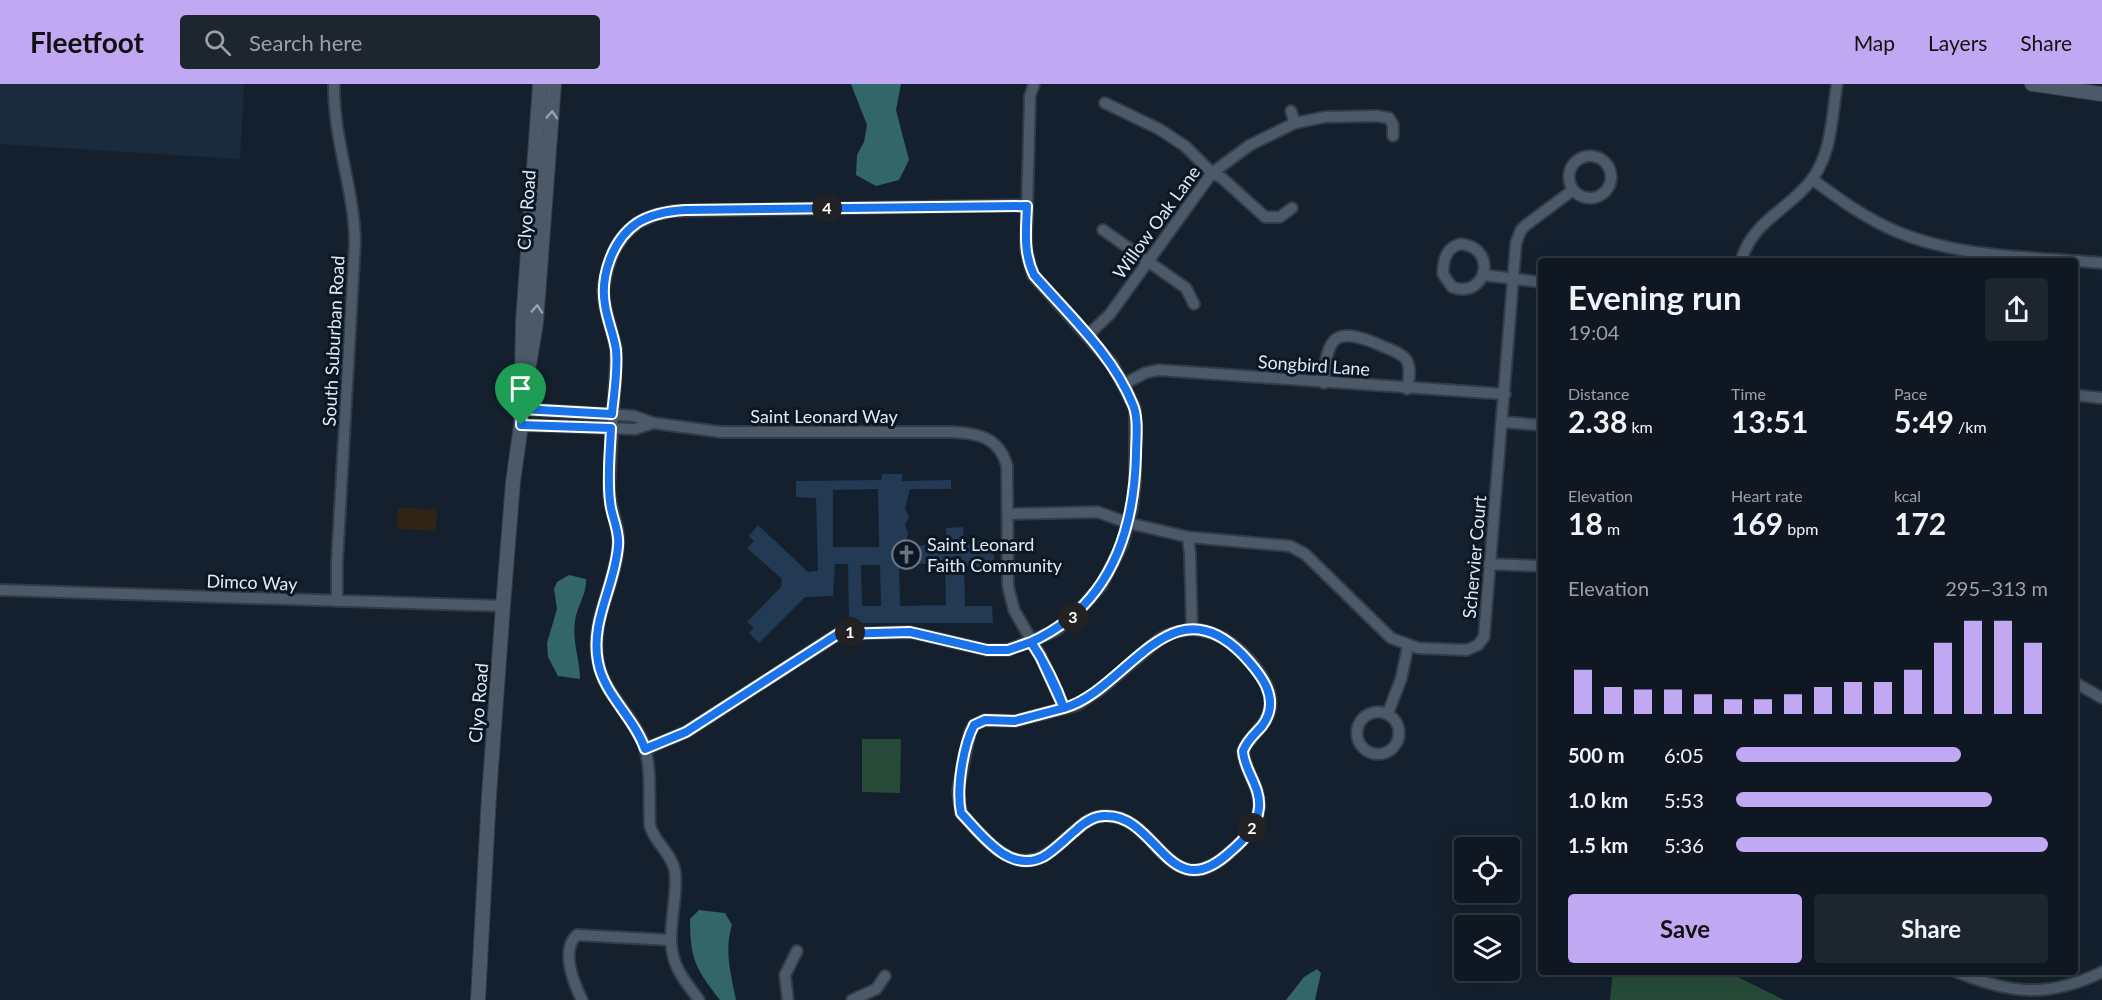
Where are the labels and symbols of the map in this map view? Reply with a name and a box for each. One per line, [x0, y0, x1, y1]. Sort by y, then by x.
one-way arrow [545, 110, 558, 119]
street label: Willow Oak Lane [1108, 161, 1204, 283]
street label: Clyo Road [512, 169, 540, 251]
pin: 4 [812, 193, 842, 223]
street label: South Suburban Road [318, 255, 348, 427]
one-way arrow [530, 305, 543, 314]
street label: Songbird Lane [1257, 350, 1371, 380]
pin [495, 363, 546, 425]
street label: Saint Leonard Way [750, 405, 898, 427]
street label: Schervier Court [1458, 494, 1490, 619]
place label: Saint Leonard Faith Community [927, 533, 1063, 576]
church icon: Saint Leonard Faith Community [890, 538, 922, 570]
street label: Dimco Way [206, 569, 299, 595]
pin: 3 [1058, 602, 1088, 632]
pin: 1 [835, 617, 865, 647]
street label: Clyo Road [464, 662, 492, 744]
pin: 2 [1237, 813, 1267, 843]

